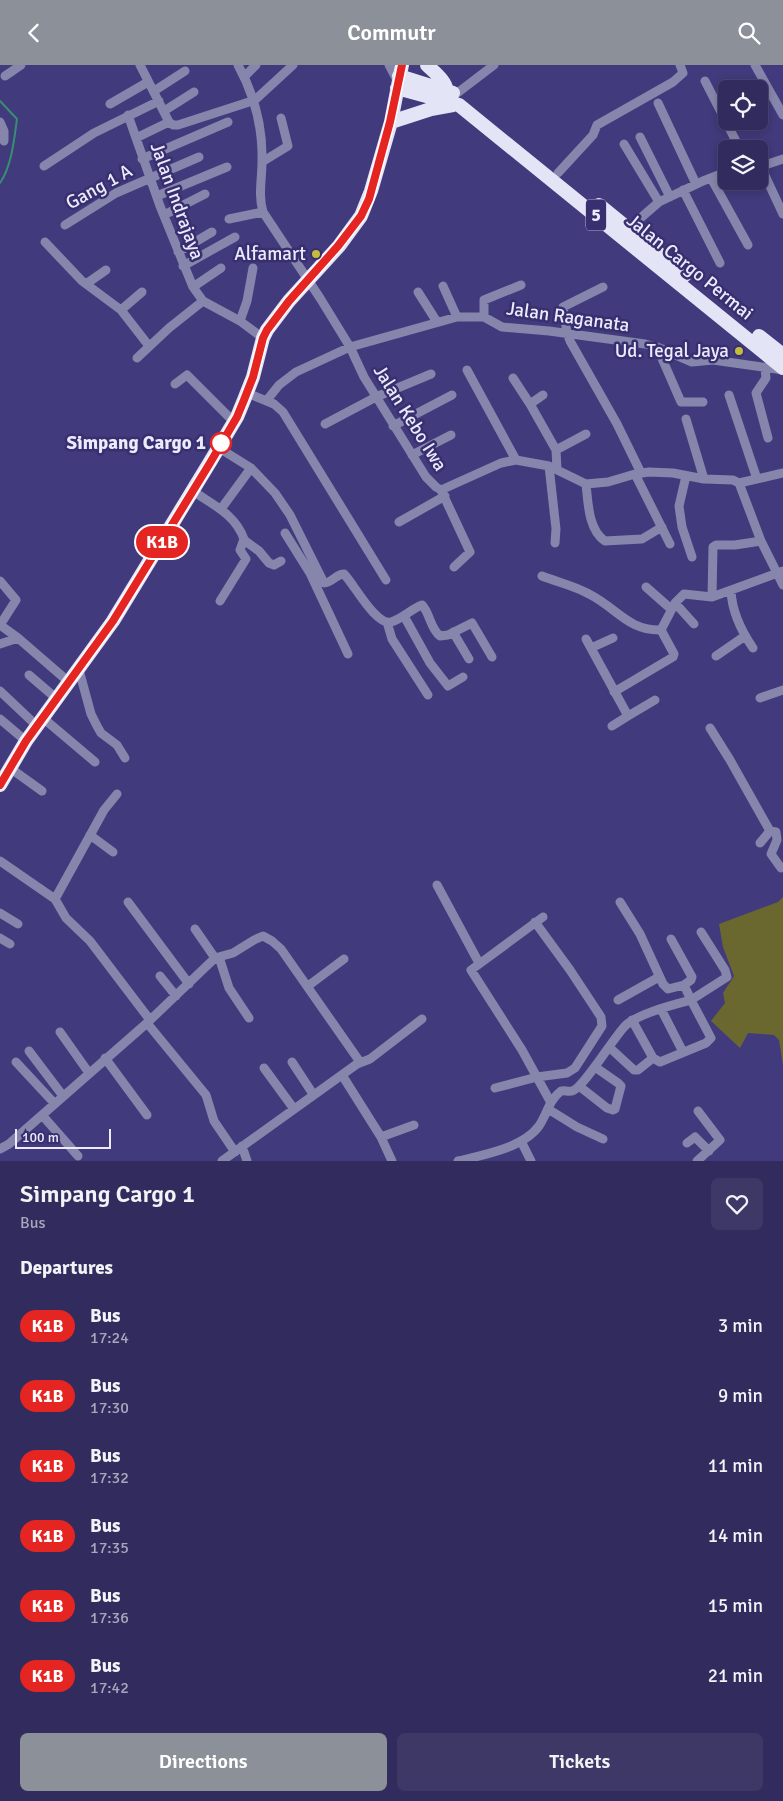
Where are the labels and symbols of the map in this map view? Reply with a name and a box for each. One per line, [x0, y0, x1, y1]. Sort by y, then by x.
street label: Jalan Indrajaya [145, 139, 209, 263]
street label: Gang 1 A [61, 159, 137, 215]
road number: 5 [586, 199, 606, 231]
street label: Jalan Cargo Permai [622, 209, 758, 325]
place label: Alfamart [234, 242, 306, 266]
marker: Alfamart [310, 248, 322, 260]
street label: Jalan Raganata [505, 296, 631, 338]
place label: Ud. Tegal Jaya [615, 339, 729, 363]
marker: Ud. Tegal Jaya [733, 345, 745, 357]
street label: Jalan Kebo Iwa [368, 360, 452, 476]
place label: Simpang Cargo 1 [67, 431, 206, 455]
marker: Simpang Cargo 1 [210, 432, 232, 454]
line badge: K1B [133, 526, 191, 558]
scale bar [15, 1126, 111, 1149]

